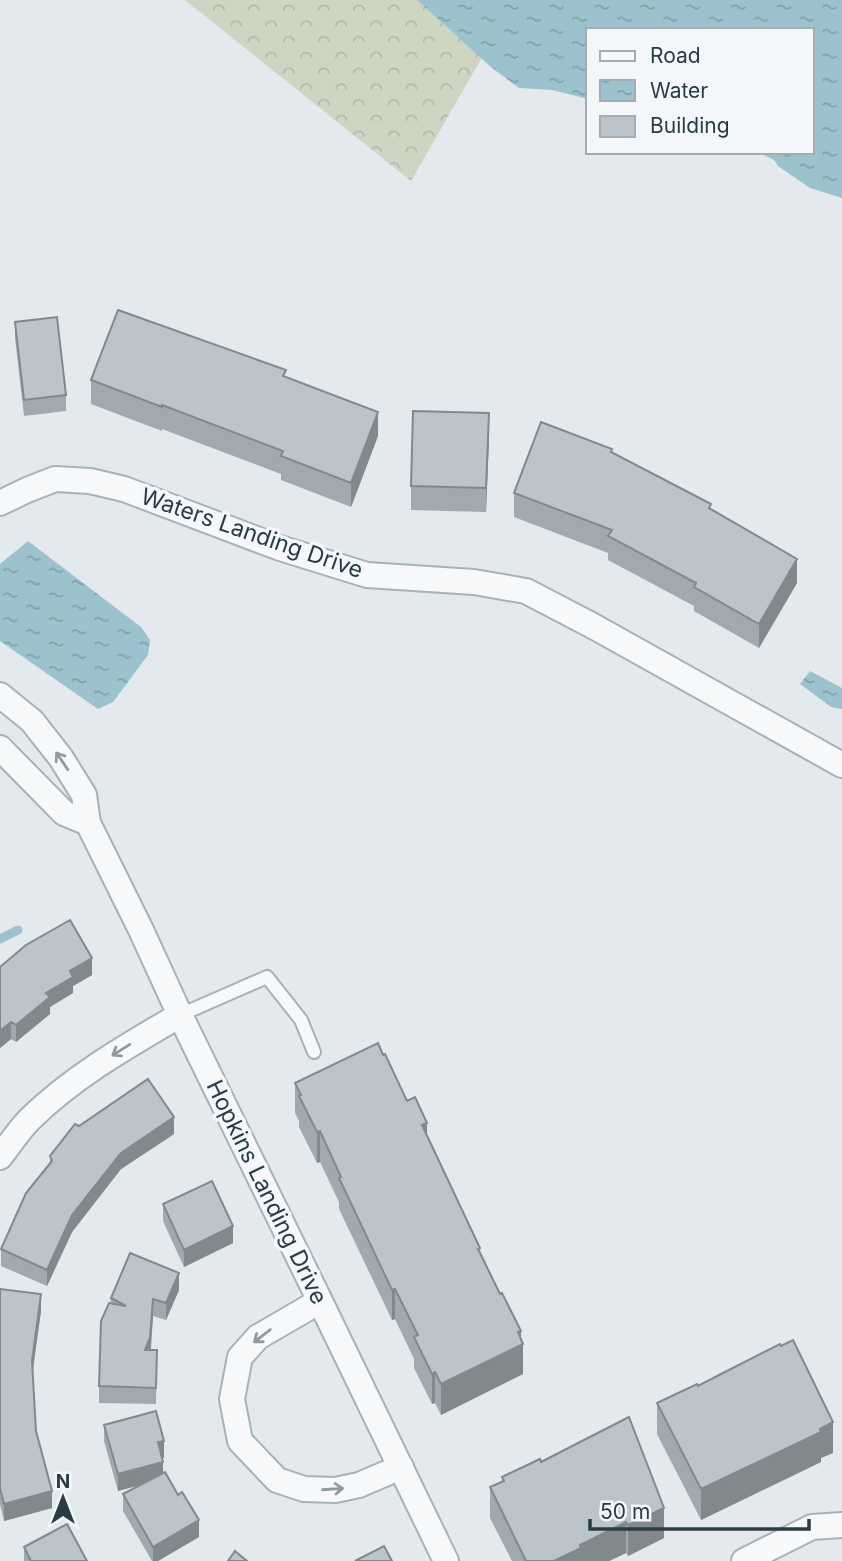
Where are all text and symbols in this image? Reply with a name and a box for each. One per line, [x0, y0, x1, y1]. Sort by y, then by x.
legend [586, 28, 814, 154]
text: Road [650, 43, 701, 68]
text: Water [650, 78, 708, 103]
text: Building [650, 113, 730, 138]
street label: Waters Landing Drive [137, 482, 367, 584]
one-way arrow [55, 752, 69, 771]
one-way arrow [112, 1042, 131, 1057]
street label: Hopkins Landing Drive [201, 1075, 333, 1309]
one-way arrow [253, 1328, 272, 1343]
north arrow [28, 1463, 98, 1533]
text: N [56, 1470, 70, 1493]
one-way arrow [321, 1482, 344, 1495]
scale bar [590, 1488, 809, 1532]
text: 50 m [600, 1499, 650, 1524]

